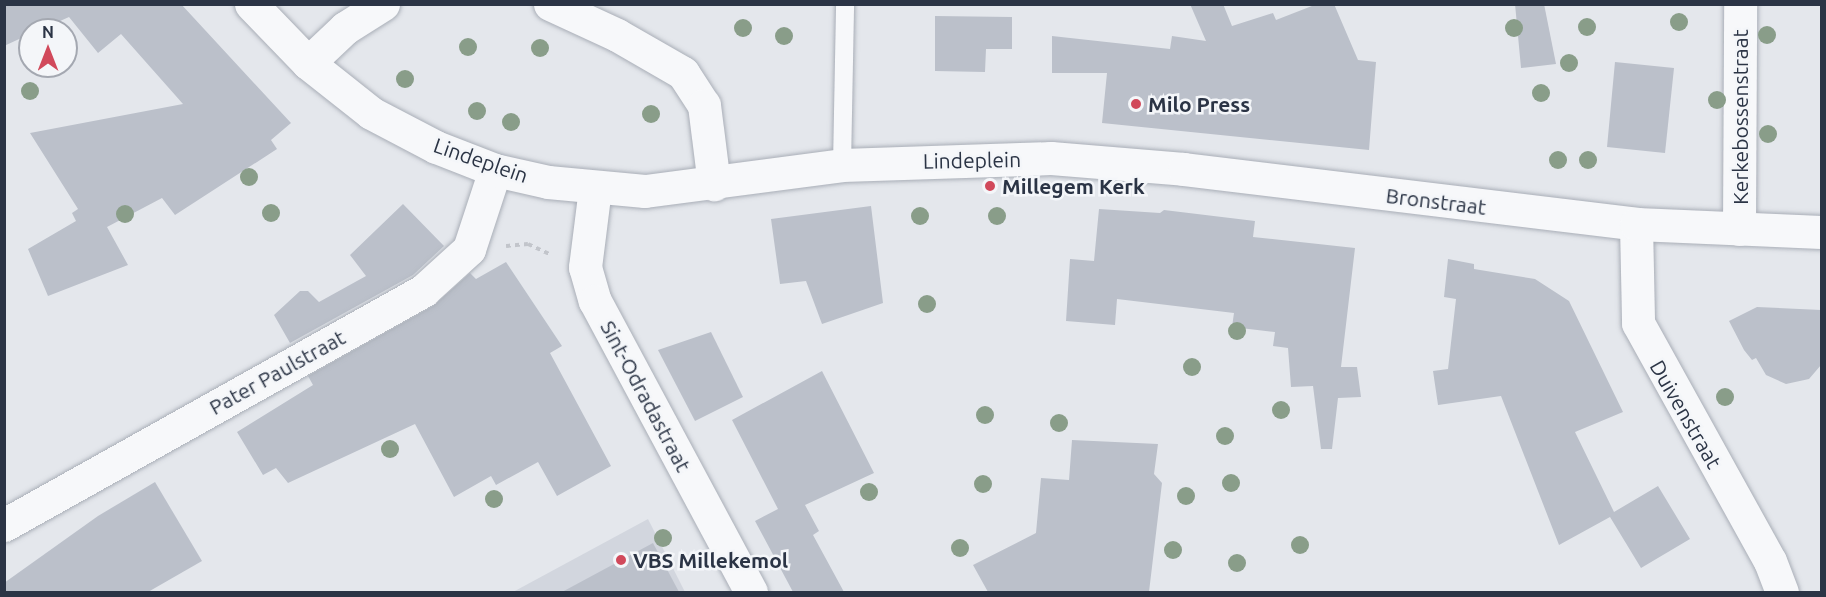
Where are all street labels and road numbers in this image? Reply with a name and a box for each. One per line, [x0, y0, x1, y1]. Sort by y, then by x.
street label: Kerkebossenstraat [1727, 29, 1753, 205]
street label: Lindeplein [431, 132, 531, 188]
street label: Lindeplein [923, 147, 1021, 173]
street label: Bronstraat [1384, 182, 1488, 220]
street label: Sint-Odradastraat [596, 316, 696, 476]
street label: Pater Paulstraat [205, 324, 349, 420]
street label: Duivenstraat [1645, 355, 1727, 473]

